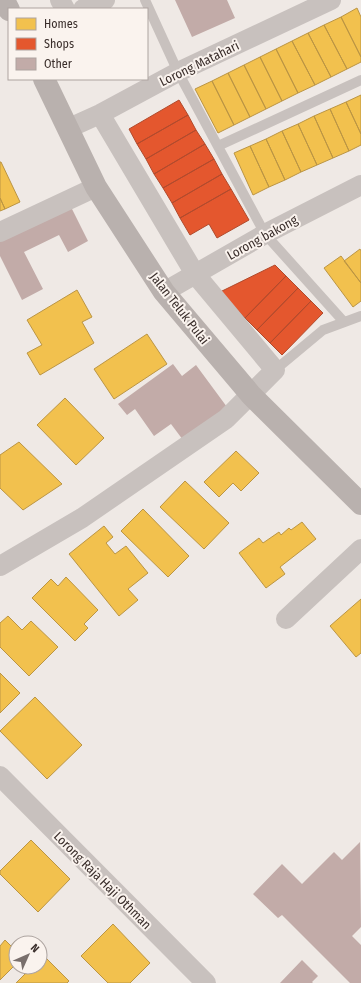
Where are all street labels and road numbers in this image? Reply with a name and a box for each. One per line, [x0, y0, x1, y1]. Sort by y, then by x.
street label: Lorong Matahari [157, 38, 241, 89]
street label: Lorong bakong [224, 211, 301, 263]
street label: Jalan Teluk Pulai [147, 269, 212, 347]
street label: Lorong Raja Haji Othman [51, 829, 154, 932]

